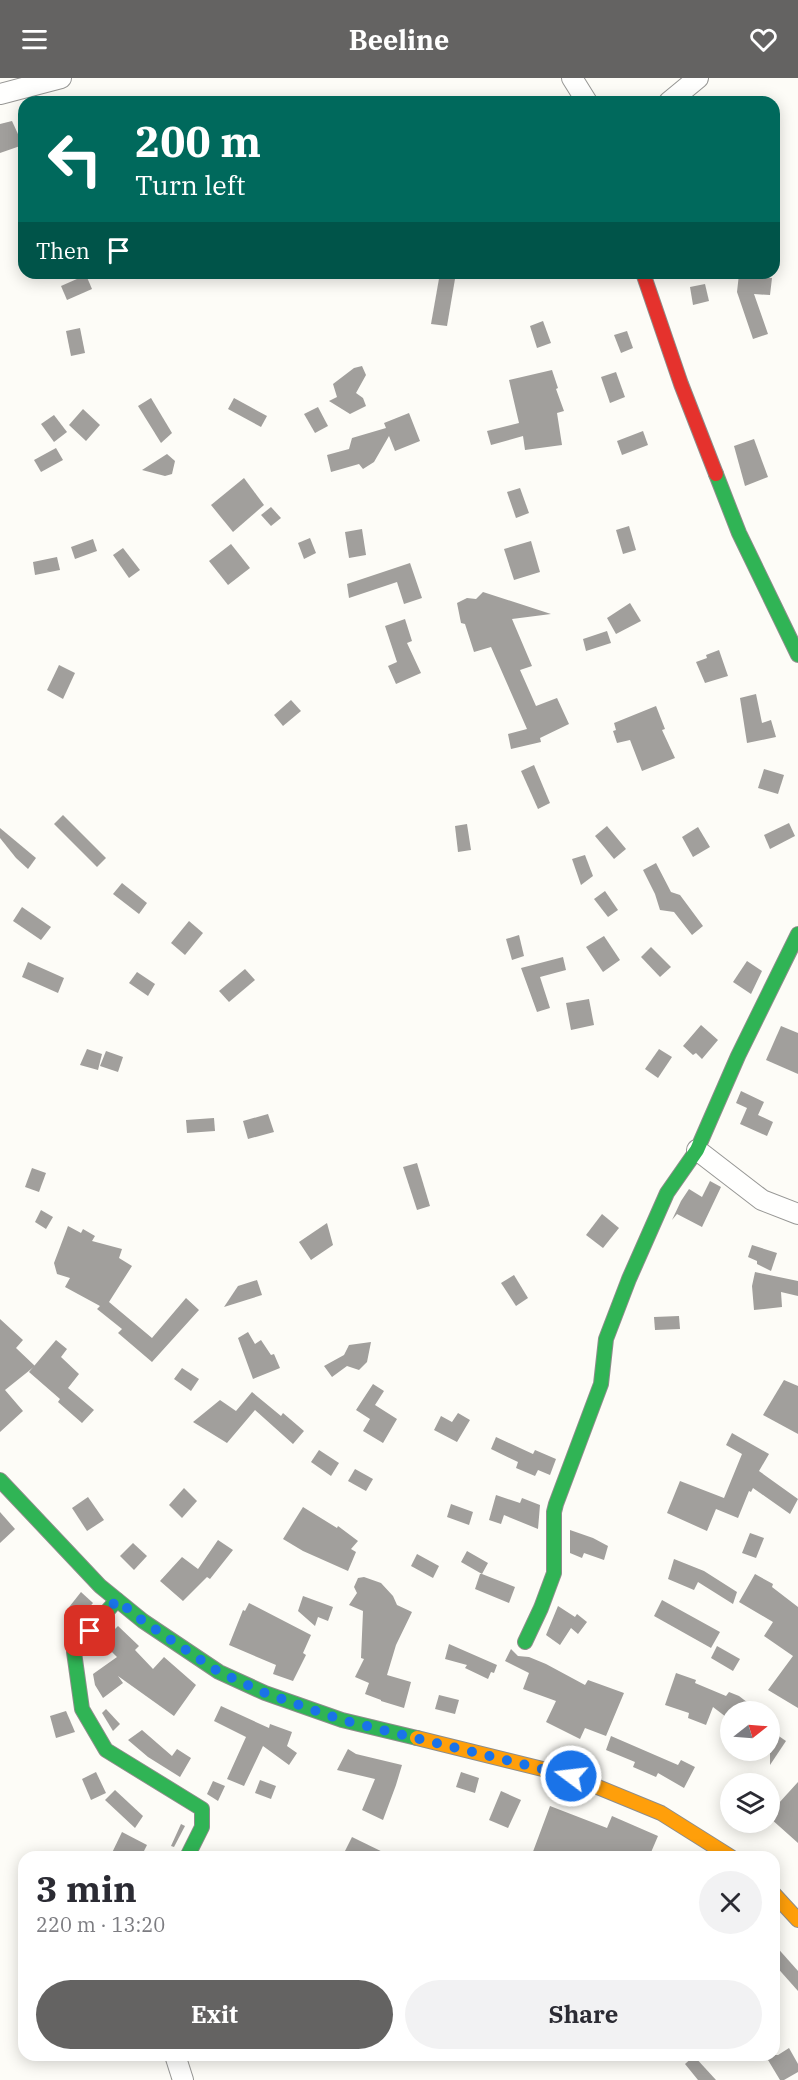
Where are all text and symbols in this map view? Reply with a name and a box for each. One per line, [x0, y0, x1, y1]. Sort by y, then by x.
text: Beeline [349, 22, 449, 57]
icon: menu [18, 23, 51, 56]
icon: heart [747, 23, 780, 56]
text: 200 m [135, 114, 261, 169]
icon: left [36, 120, 114, 198]
text: Turn left [135, 167, 246, 202]
icon: arrive [102, 234, 135, 267]
text: Then [36, 236, 90, 265]
pin [64, 1605, 115, 1656]
icon: arrive [73, 1614, 106, 1647]
north arrow [720, 1701, 780, 1761]
map controls [720, 1701, 780, 1833]
position arrow [539, 1744, 603, 1808]
button: layers [720, 1773, 780, 1833]
text: 3 min [36, 1865, 137, 1912]
button: close [699, 1871, 762, 1934]
text: 220 m · 13:20 [36, 1911, 165, 1938]
button: Exit [36, 1980, 393, 2049]
button: Share [405, 1980, 762, 2049]

